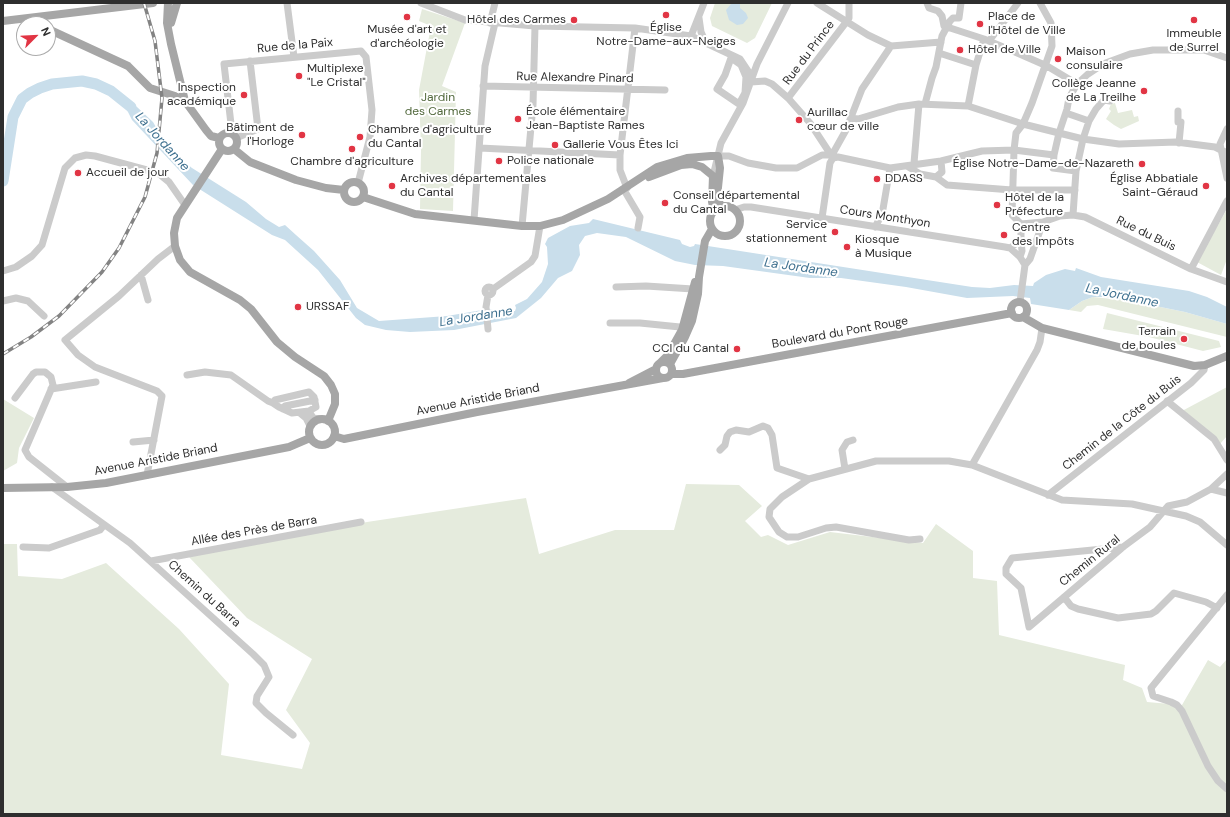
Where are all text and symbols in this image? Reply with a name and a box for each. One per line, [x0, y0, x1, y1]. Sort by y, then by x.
marker: Église Notre-Dame-aux-Neiges [661, 10, 671, 20]
place label: Place de l'Hôtel de Ville [988, 10, 1065, 38]
marker: Musée d'art et d'archéologie [402, 12, 412, 22]
place label: Hôtel des Carmes [467, 13, 566, 27]
marker: Hôtel des Carmes [569, 15, 579, 25]
marker: Immeuble de Surrel [1189, 15, 1199, 25]
north arrow [16, 16, 56, 56]
street label: Rue du Prince [780, 18, 838, 88]
marker: Place de l'Hôtel de Ville [975, 19, 985, 29]
place label: Église Notre-Dame-aux-Neiges [596, 21, 736, 49]
place label: Musée d'art et d'archéologie [367, 23, 447, 51]
text: N [38, 25, 54, 38]
place label: Immeuble de Surrel [1167, 27, 1221, 55]
street label: Rue de la Paix [257, 36, 333, 56]
place label: Hôtel de Ville [968, 43, 1041, 57]
marker: Hôtel de Ville [955, 45, 965, 55]
place label: Maison consulaire [1066, 45, 1123, 73]
marker: Maison consulaire [1053, 54, 1063, 64]
place label: Multiplexe "Le Cristal" [307, 62, 366, 90]
street label: Rue Alexandre Pinard [516, 70, 634, 86]
marker: Multiplexe "Le Cristal" [294, 71, 304, 81]
place label: Collège Jeanne de La Treilhe [1052, 77, 1136, 105]
place label: Inspection académique [167, 81, 236, 109]
marker: Collège Jeanne de La Treilhe [1139, 86, 1149, 96]
marker: Inspection académique [239, 90, 249, 100]
park label: Jardin des Carmes [405, 91, 471, 119]
place label: École élémentaire Jean-Baptiste Rames [526, 105, 645, 133]
place label: Aurillac cœur de ville [807, 106, 879, 134]
water label: La Jordanne [131, 109, 193, 175]
marker: École élémentaire Jean-Baptiste Rames [513, 114, 523, 124]
marker: Aurillac cœur de ville [794, 115, 804, 125]
place label: Bâtiment de l'Horloge [226, 121, 294, 149]
place label: Chambre d'agriculture du Cantal [368, 123, 491, 151]
marker: Bâtiment de l'Horloge [297, 130, 307, 140]
marker: Chambre d'agriculture du Cantal [355, 132, 365, 142]
place label: Gallerie Vous Êtes Ici [563, 138, 678, 152]
marker: Gallerie Vous Êtes Ici [550, 140, 560, 150]
marker: Chambre d'agriculture [347, 144, 357, 154]
place label: Police nationale [507, 154, 594, 168]
place label: Chambre d'agriculture [290, 155, 414, 169]
marker: Police nationale [494, 156, 504, 166]
place label: Église Notre-Dame-de-Nazareth [953, 157, 1134, 171]
marker: Église Notre-Dame-de-Nazareth [1137, 159, 1147, 169]
place label: Accueil de jour [86, 166, 169, 180]
marker: Accueil de jour [73, 168, 83, 178]
place label: Archives départementales du Cantal [400, 172, 546, 200]
place label: DDASS [885, 172, 923, 186]
place label: Église Abbatiale Saint-Géraud [1110, 172, 1198, 200]
marker: DDASS [872, 174, 882, 184]
marker: Archives départementales du Cantal [387, 181, 397, 191]
marker: Église Abbatiale Saint-Géraud [1201, 181, 1211, 191]
place label: Conseil départemental du Cantal [673, 189, 800, 217]
place label: Hôtel de la Préfecture [1005, 191, 1064, 219]
marker: Conseil départemental du Cantal [660, 198, 670, 208]
marker: Hôtel de la Préfecture [992, 200, 1002, 210]
street label: Cours Monthyon [838, 203, 932, 231]
street label: Rue du Buis [1114, 213, 1178, 255]
place label: Service stationnement [746, 218, 827, 246]
place label: Centre des Impôts [1012, 221, 1074, 249]
marker: Service stationnement [830, 227, 840, 237]
marker: Centre des Impôts [999, 230, 1009, 240]
place label: Kiosque à Musique [855, 233, 912, 261]
marker: Kiosque à Musique [842, 242, 852, 252]
water label: La Jordanne [763, 255, 839, 281]
water label: La Jordanne [1084, 281, 1160, 311]
place label: URSSAF [306, 300, 349, 314]
marker: URSSAF [293, 302, 303, 312]
water label: La Jordanne [438, 304, 514, 330]
street label: Boulevard du Pont Rouge [771, 314, 909, 352]
place label: Terrain de boules [1121, 325, 1176, 353]
marker: Terrain de boules [1179, 334, 1189, 344]
place label: CCI du Cantal [652, 342, 729, 356]
marker: CCI du Cantal [732, 344, 742, 354]
street label: Chemin de la Côte du Buis [1060, 372, 1184, 474]
street label: Avenue Aristide Briand [415, 381, 541, 419]
street label: Avenue Aristide Briand [93, 441, 219, 479]
street label: Allée des Près de Barra [190, 513, 318, 549]
street label: Chemin Rural [1057, 532, 1123, 590]
street label: Chemin du Barra [165, 558, 243, 630]

